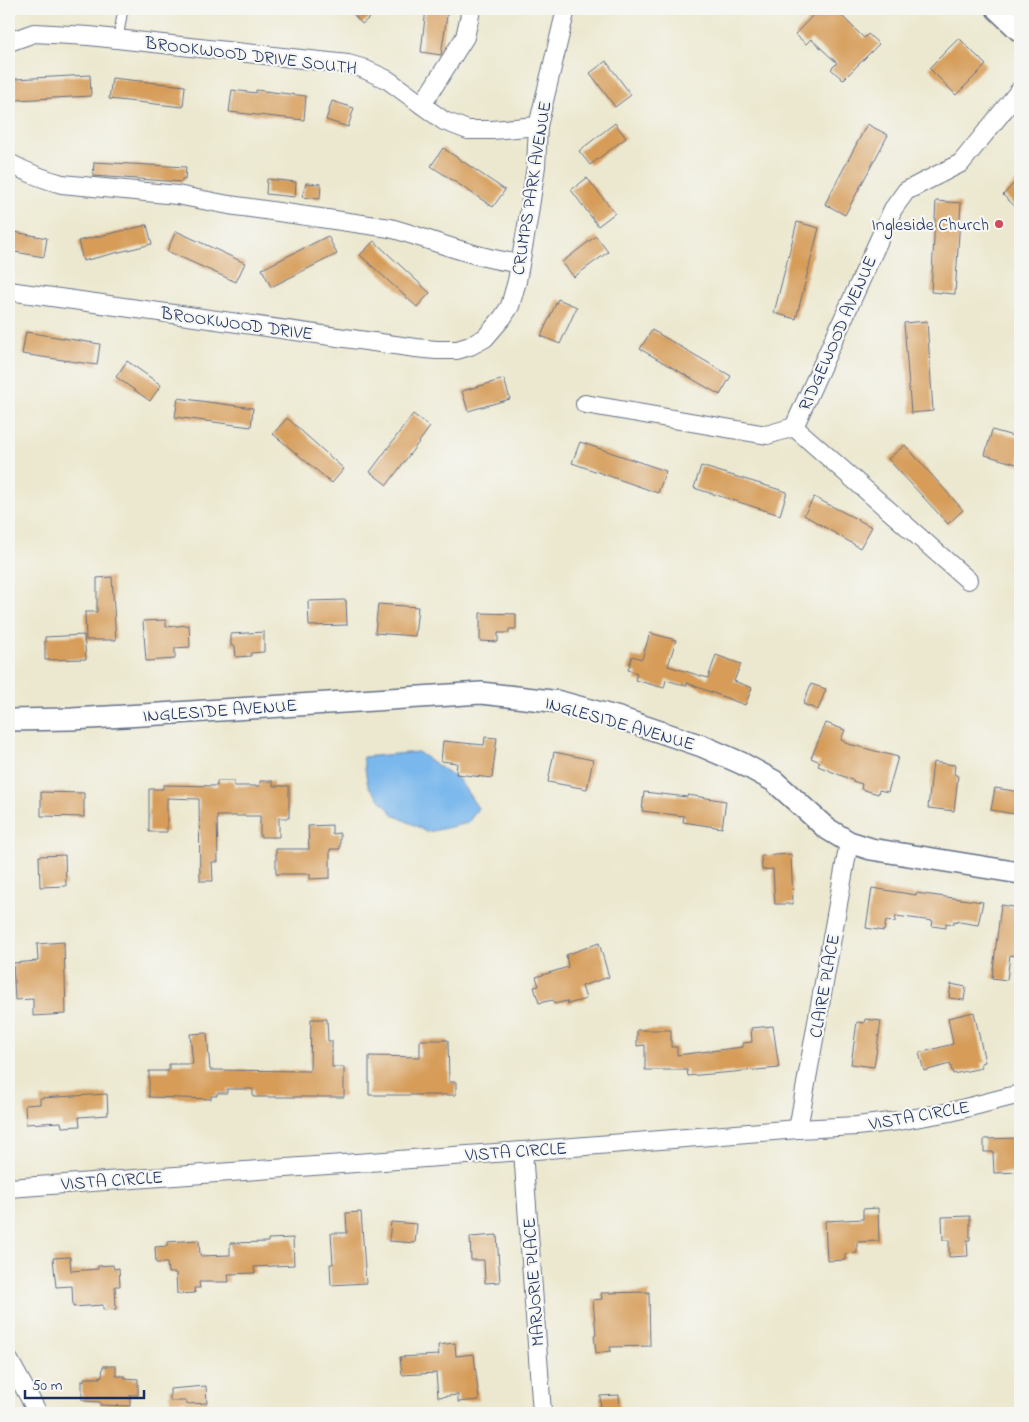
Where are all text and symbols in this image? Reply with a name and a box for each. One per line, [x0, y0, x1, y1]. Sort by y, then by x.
street label: BROOKWOOD DRIVE SOUTH [142, 31, 358, 83]
street label: CRUMPS PARK AVENUE [506, 99, 560, 277]
place label: Ingleside Church [872, 213, 989, 240]
marker: Ingleside Church [993, 218, 1005, 230]
street label: RIDGEWOOD AVENUE [793, 252, 885, 416]
street label: BROOKWOOD DRIVE [158, 301, 314, 349]
street label: INGLESIDE AVENUE [542, 691, 697, 759]
street label: INGLESIDE AVENUE [142, 694, 298, 730]
street label: CLAIRE PLACE [804, 932, 848, 1040]
street label: VISTA CIRCLE [866, 1095, 972, 1139]
street label: VISTA CIRCLE [463, 1136, 568, 1170]
street label: VISTA CIRCLE [59, 1165, 164, 1199]
street label: MARJORIE PLACE [518, 1217, 552, 1347]
scale bar [25, 1367, 144, 1399]
text: 50 m [32, 1375, 63, 1397]

